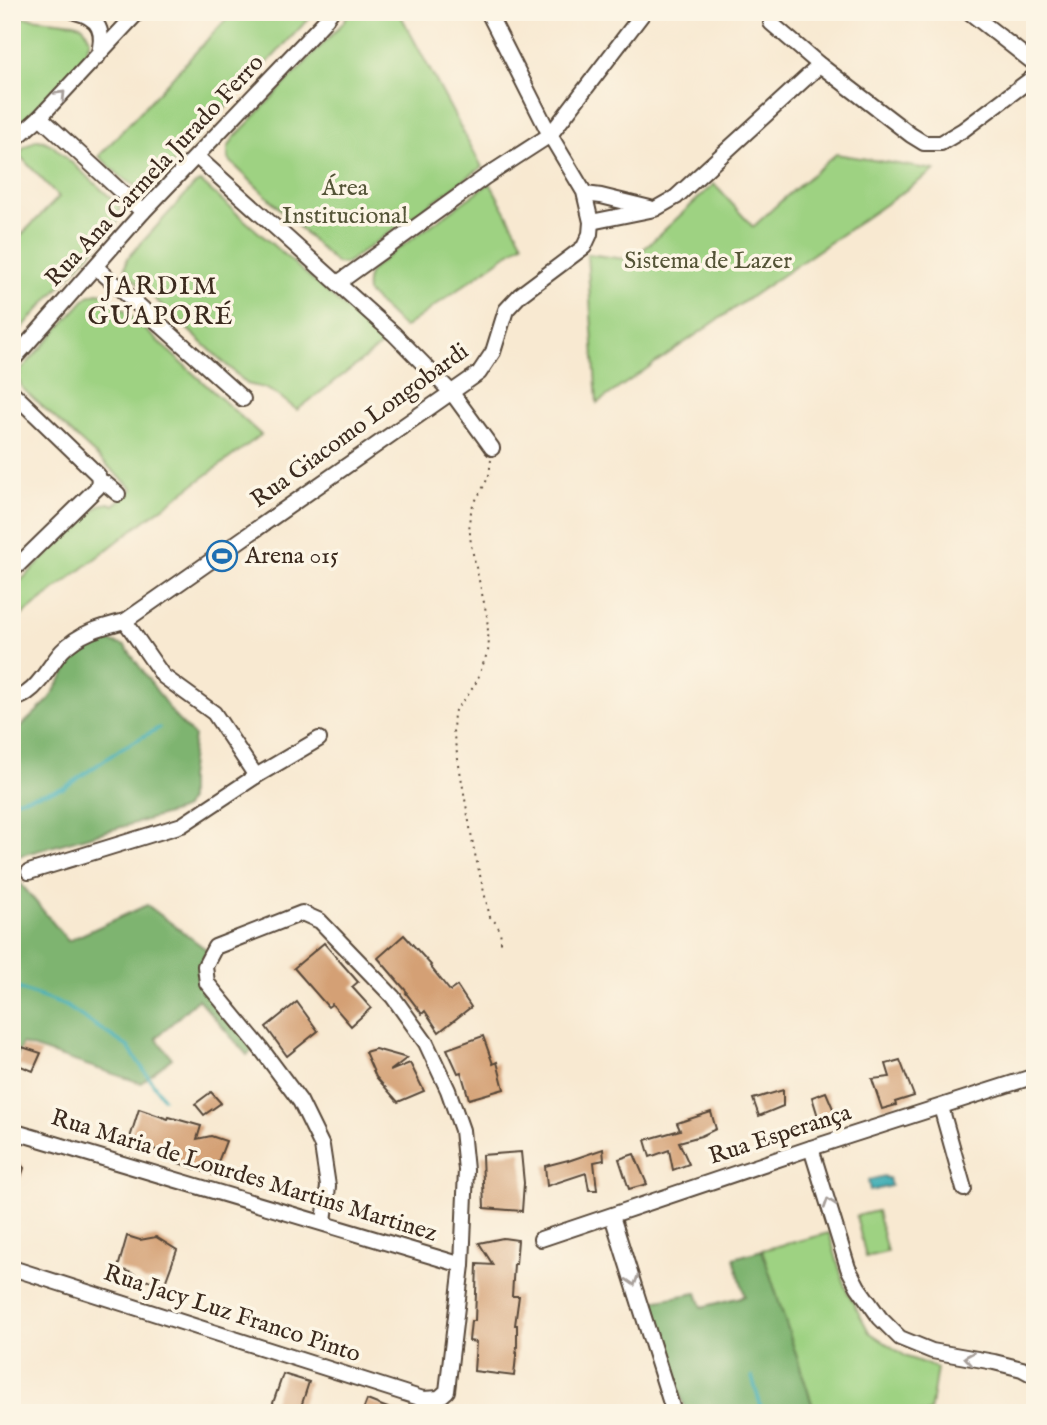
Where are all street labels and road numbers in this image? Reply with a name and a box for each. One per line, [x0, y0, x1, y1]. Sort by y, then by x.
street label: Rua Ana Carmela Jurado Ferro [39, 48, 271, 294]
street label: Rua Giacomo Longobardi [245, 336, 475, 516]
street label: Rua Esperança [705, 1097, 856, 1173]
street label: Rua Maria de Lourdes Martins Martinez [47, 1102, 441, 1250]
street label: Rua Jacy Luz Franco Pinto [100, 1258, 364, 1370]

